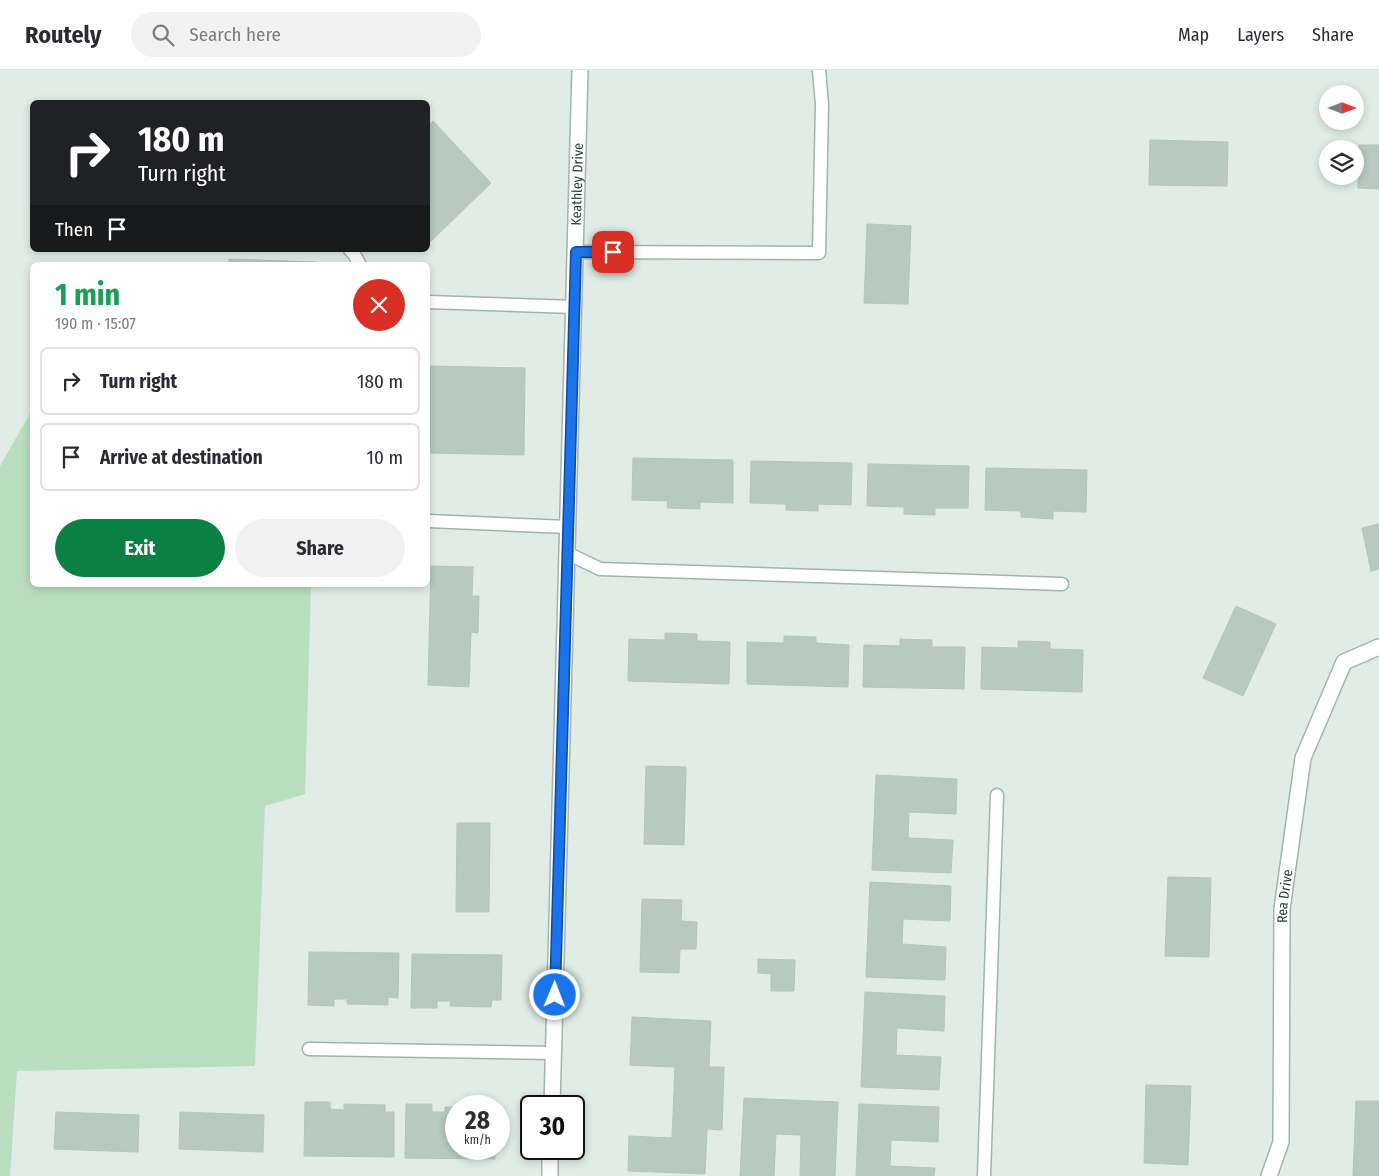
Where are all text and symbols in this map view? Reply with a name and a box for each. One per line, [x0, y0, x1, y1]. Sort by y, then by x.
search box [131, 12, 481, 57]
text: Routely [25, 21, 101, 49]
icon: search [149, 21, 177, 49]
text: Search here [189, 23, 281, 46]
text: Map [1178, 24, 1209, 46]
text: Layers [1237, 24, 1284, 46]
text: Share [1312, 24, 1354, 46]
north arrow [1319, 85, 1364, 130]
map controls [1319, 85, 1364, 185]
text: 180 m [138, 118, 224, 160]
icon: right [55, 120, 120, 185]
button: layers [1319, 140, 1364, 185]
street label: Keathley Drive [568, 143, 587, 226]
text: Turn right [138, 160, 226, 187]
icon: arrive [103, 215, 131, 243]
text: Then [55, 218, 93, 241]
pin [592, 231, 634, 273]
icon: arrive [599, 238, 627, 266]
text: 1 min [55, 277, 120, 313]
button: close [353, 279, 405, 331]
text: 190 m · 15:07 [55, 314, 136, 333]
icon: right [57, 367, 85, 395]
text: Turn right [100, 370, 177, 393]
text: 180 m [357, 370, 403, 393]
icon: arrive [57, 443, 85, 471]
text: Arrive at destination [100, 446, 263, 469]
text: 10 m [367, 446, 403, 469]
button: Exit [55, 519, 225, 577]
button: Share [235, 519, 405, 577]
street label: Rea Drive [1274, 868, 1296, 923]
position arrow [528, 968, 580, 1020]
speed limit sign: 30 [520, 1095, 585, 1160]
text: 28 [465, 1106, 490, 1136]
text: km/h [464, 1133, 491, 1147]

